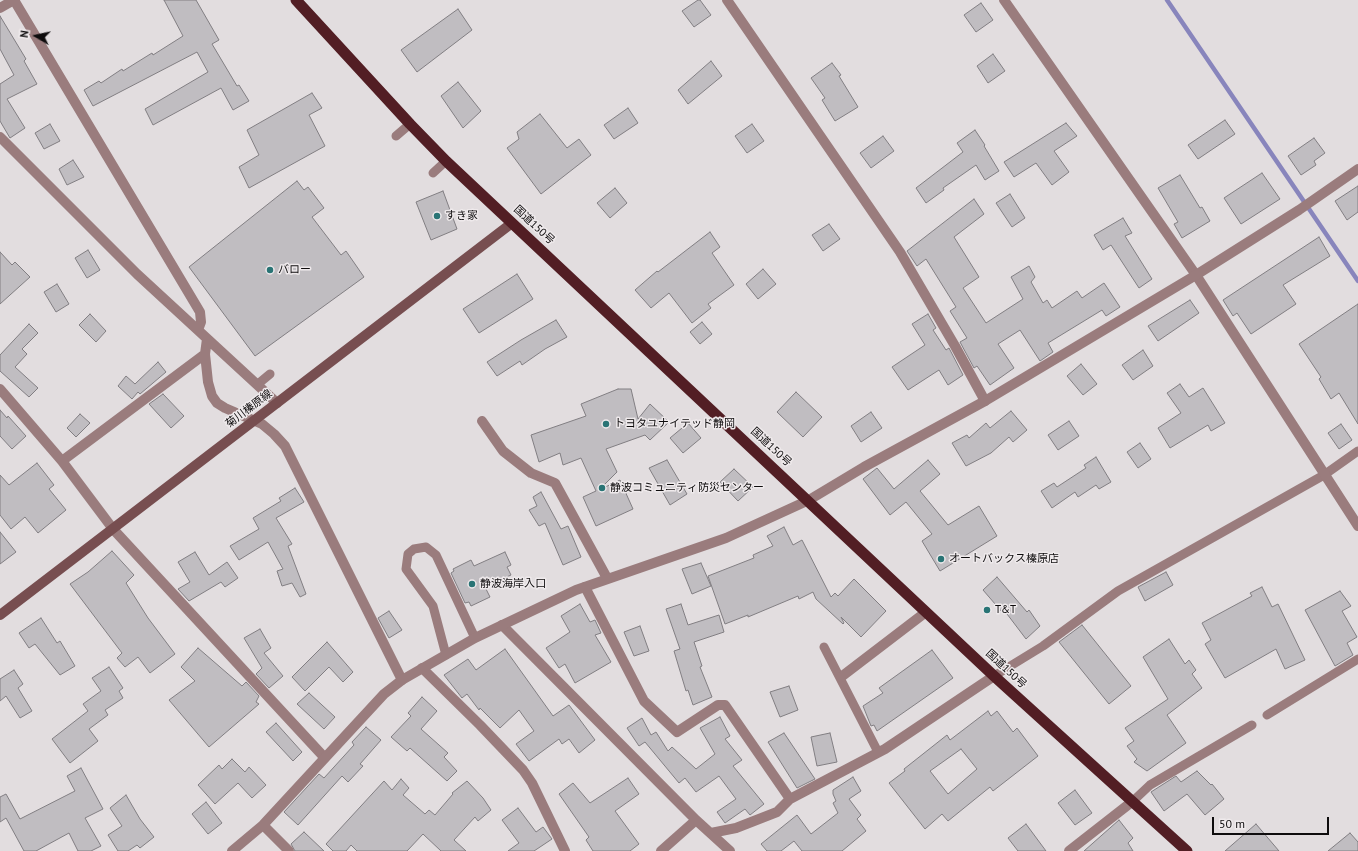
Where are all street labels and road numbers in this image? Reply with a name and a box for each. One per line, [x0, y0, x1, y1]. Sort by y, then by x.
street label: 国道150号 [511, 203, 557, 247]
street label: 菊川榛原線 [223, 387, 275, 431]
street label: 国道150号 [748, 425, 794, 469]
street label: 国道150号 [983, 647, 1029, 691]

